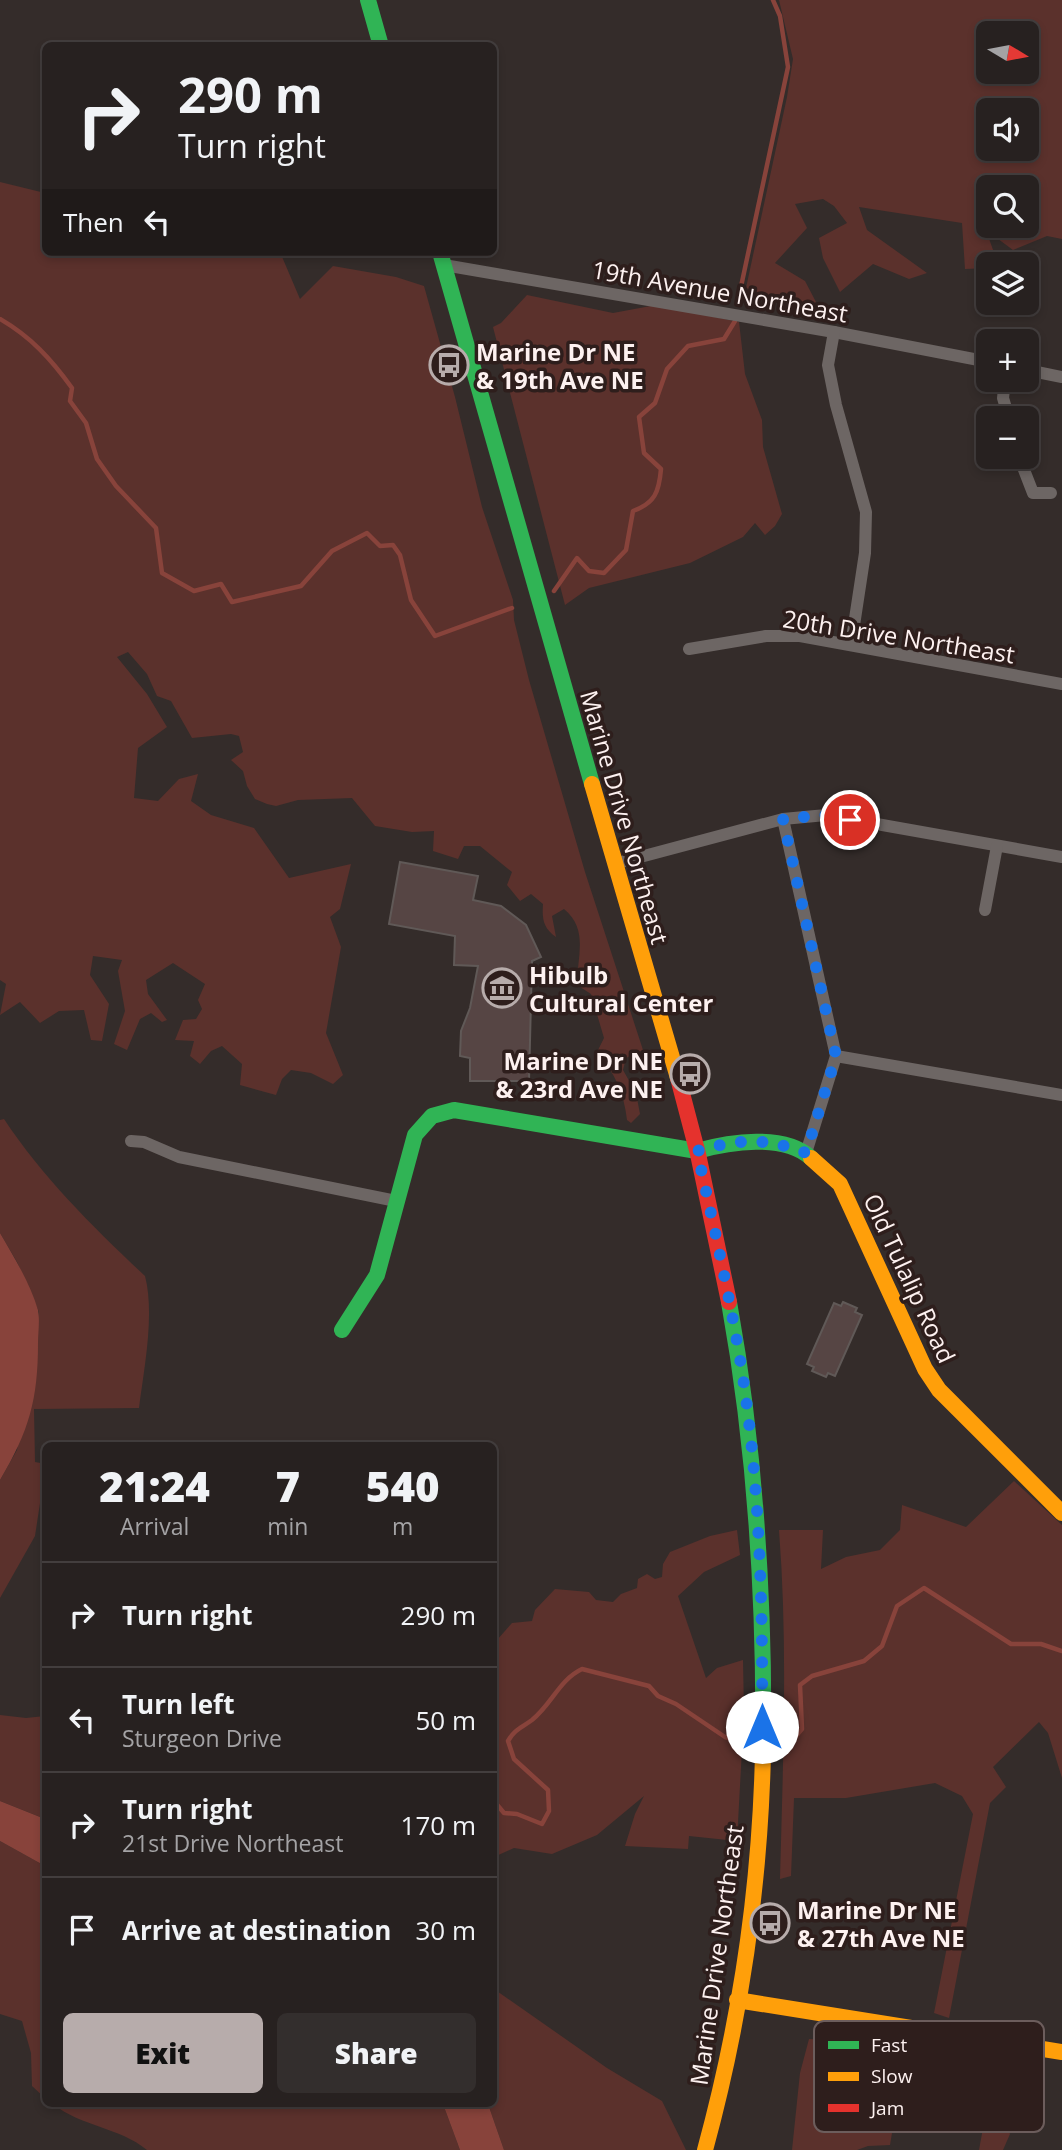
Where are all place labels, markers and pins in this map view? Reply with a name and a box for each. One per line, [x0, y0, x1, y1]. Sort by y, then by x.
place label: Marine Dr NE & 19th Ave NE [476, 335, 644, 396]
bus stop icon: Marine Dr NE & 19th Ave NE [428, 344, 470, 386]
pin [820, 790, 880, 850]
place label: Hibulb Cultural Center [529, 958, 713, 1019]
museum icon: Hibulb Cultural Center [481, 967, 523, 1009]
place label: Marine Dr NE & 23rd Ave NE [495, 1044, 663, 1105]
bus stop icon: Marine Dr NE & 23rd Ave NE [669, 1053, 711, 1095]
place label: Marine Dr NE & 27th Ave NE [797, 1893, 965, 1954]
bus stop icon: Marine Dr NE & 27th Ave NE [749, 1902, 791, 1944]

